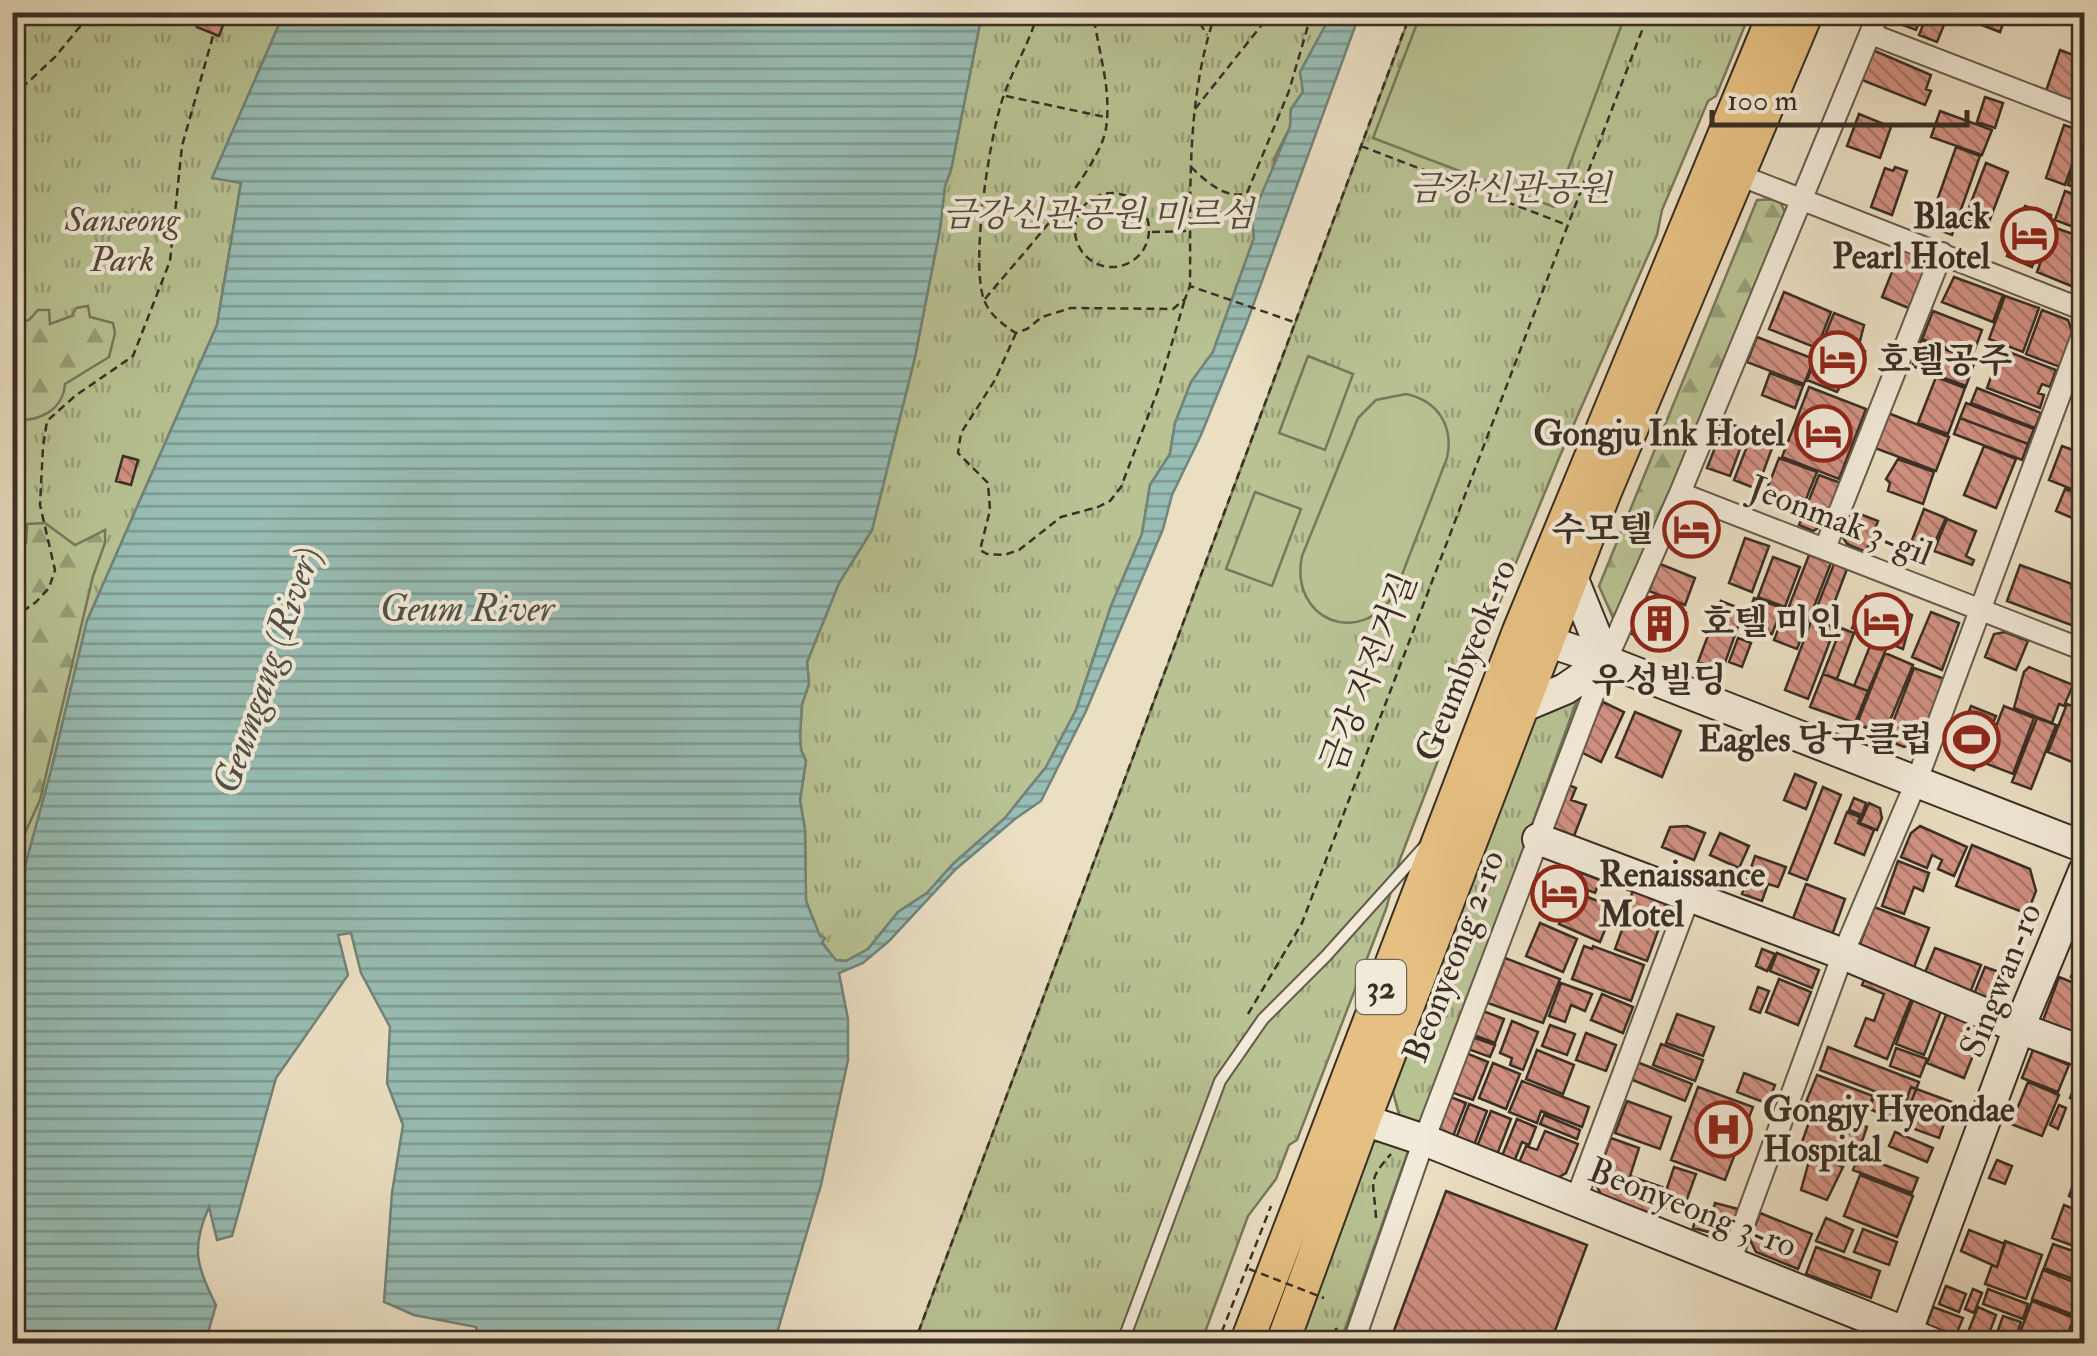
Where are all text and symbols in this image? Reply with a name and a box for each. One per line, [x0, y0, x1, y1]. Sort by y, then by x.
scale bar [1712, 65, 1967, 127]
text: 100 m [1727, 82, 1798, 119]
park label: 금강신관공원 [1409, 167, 1614, 211]
park label: 금강신관공원 미르섬 [942, 193, 1256, 237]
place label: Black Pearl Hotel [1832, 195, 1991, 279]
park label: Sanseong Park [64, 198, 181, 282]
hotel icon: Black Pearl Hotel [1999, 206, 2059, 266]
hotel icon: 호텔공주 [1808, 330, 1868, 390]
place label: 호텔공주 [1877, 339, 2012, 383]
hotel icon: Gongju Ink Hotel [1794, 403, 1854, 463]
place label: Gongju Ink Hotel [1533, 412, 1786, 456]
street label: Jeonmak 3-gil [1742, 466, 1938, 576]
hotel icon: 수모텔 [1662, 499, 1722, 559]
place label: 수모텔 [1552, 508, 1653, 552]
water label: Geumgang (River) [202, 541, 332, 800]
street label: Geumbyeok-ro [1405, 553, 1526, 768]
street label: 금강 자전거길 [1311, 566, 1427, 778]
water label: Geum River [380, 585, 556, 633]
hotel icon: 호텔 미인 [1852, 592, 1912, 652]
building icon: 우성빌딩 [1629, 594, 1689, 654]
place label: 호텔 미인 [1700, 601, 1843, 645]
place label: 우성빌딩 [1591, 659, 1727, 703]
sports icon: Eagles 당구클럽 [1942, 709, 2002, 769]
place label: Eagles 당구클럽 [1698, 718, 1933, 762]
street label: Beonyeong 2-ro [1393, 844, 1515, 1069]
place label: Renaissance Motel [1598, 853, 1766, 937]
hotel icon: Renaissance Motel [1530, 864, 1590, 924]
street label: Singwan-ro [1950, 897, 2052, 1064]
road number: 32 [1356, 960, 1406, 1014]
place label: Gongjy Hyeondae Hospital [1763, 1088, 2015, 1172]
hospital icon: Gongjy Hyeondae Hospital [1694, 1099, 1754, 1159]
street label: Beonyeong 3-ro [1582, 1148, 1803, 1268]

